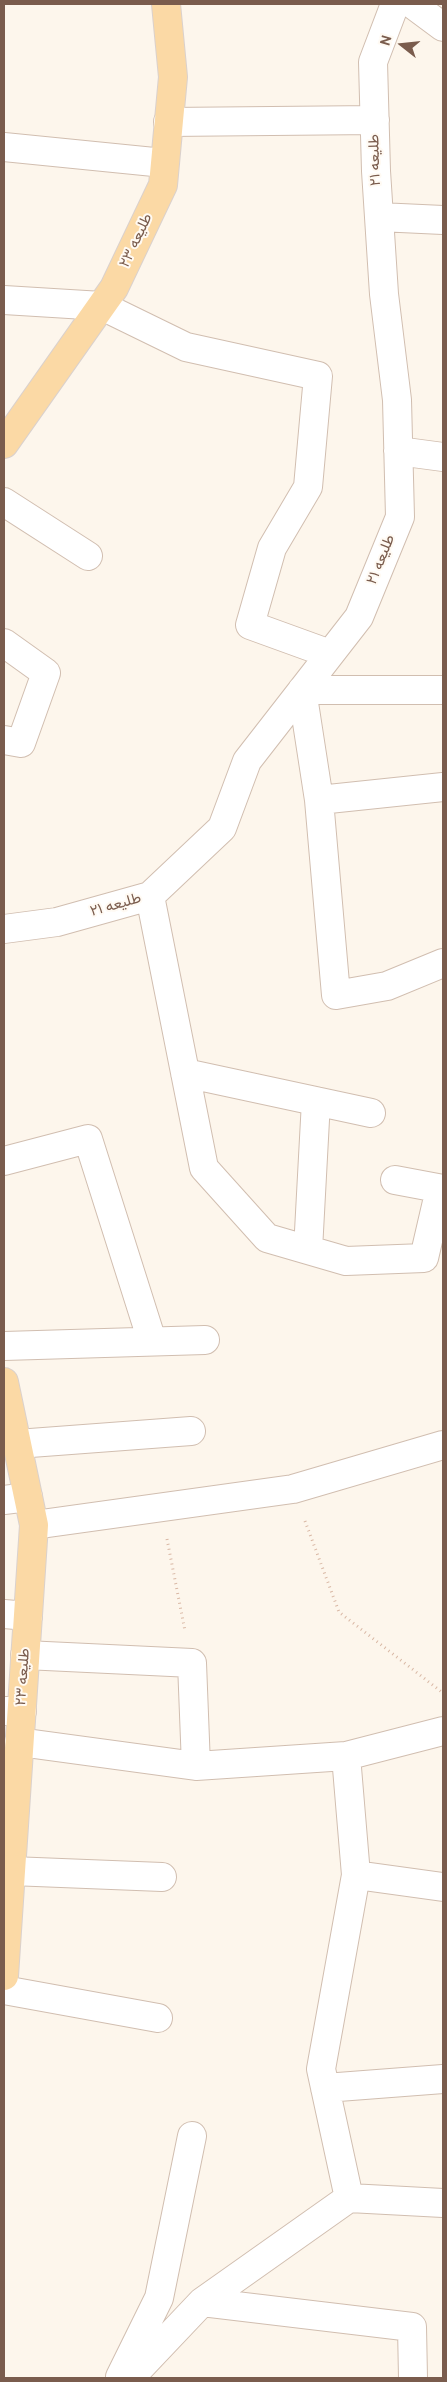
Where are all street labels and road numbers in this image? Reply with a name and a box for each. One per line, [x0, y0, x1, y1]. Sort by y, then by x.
street label: طلیعه ۲۱ [366, 134, 386, 186]
street label: طلیعه ۲۳ [117, 211, 157, 271]
street label: طلیعه ۲۱ [364, 532, 400, 588]
street label: طلیعه ۲۱ [89, 890, 143, 922]
street label: طلیعه ۲۳ [13, 1648, 35, 1706]

